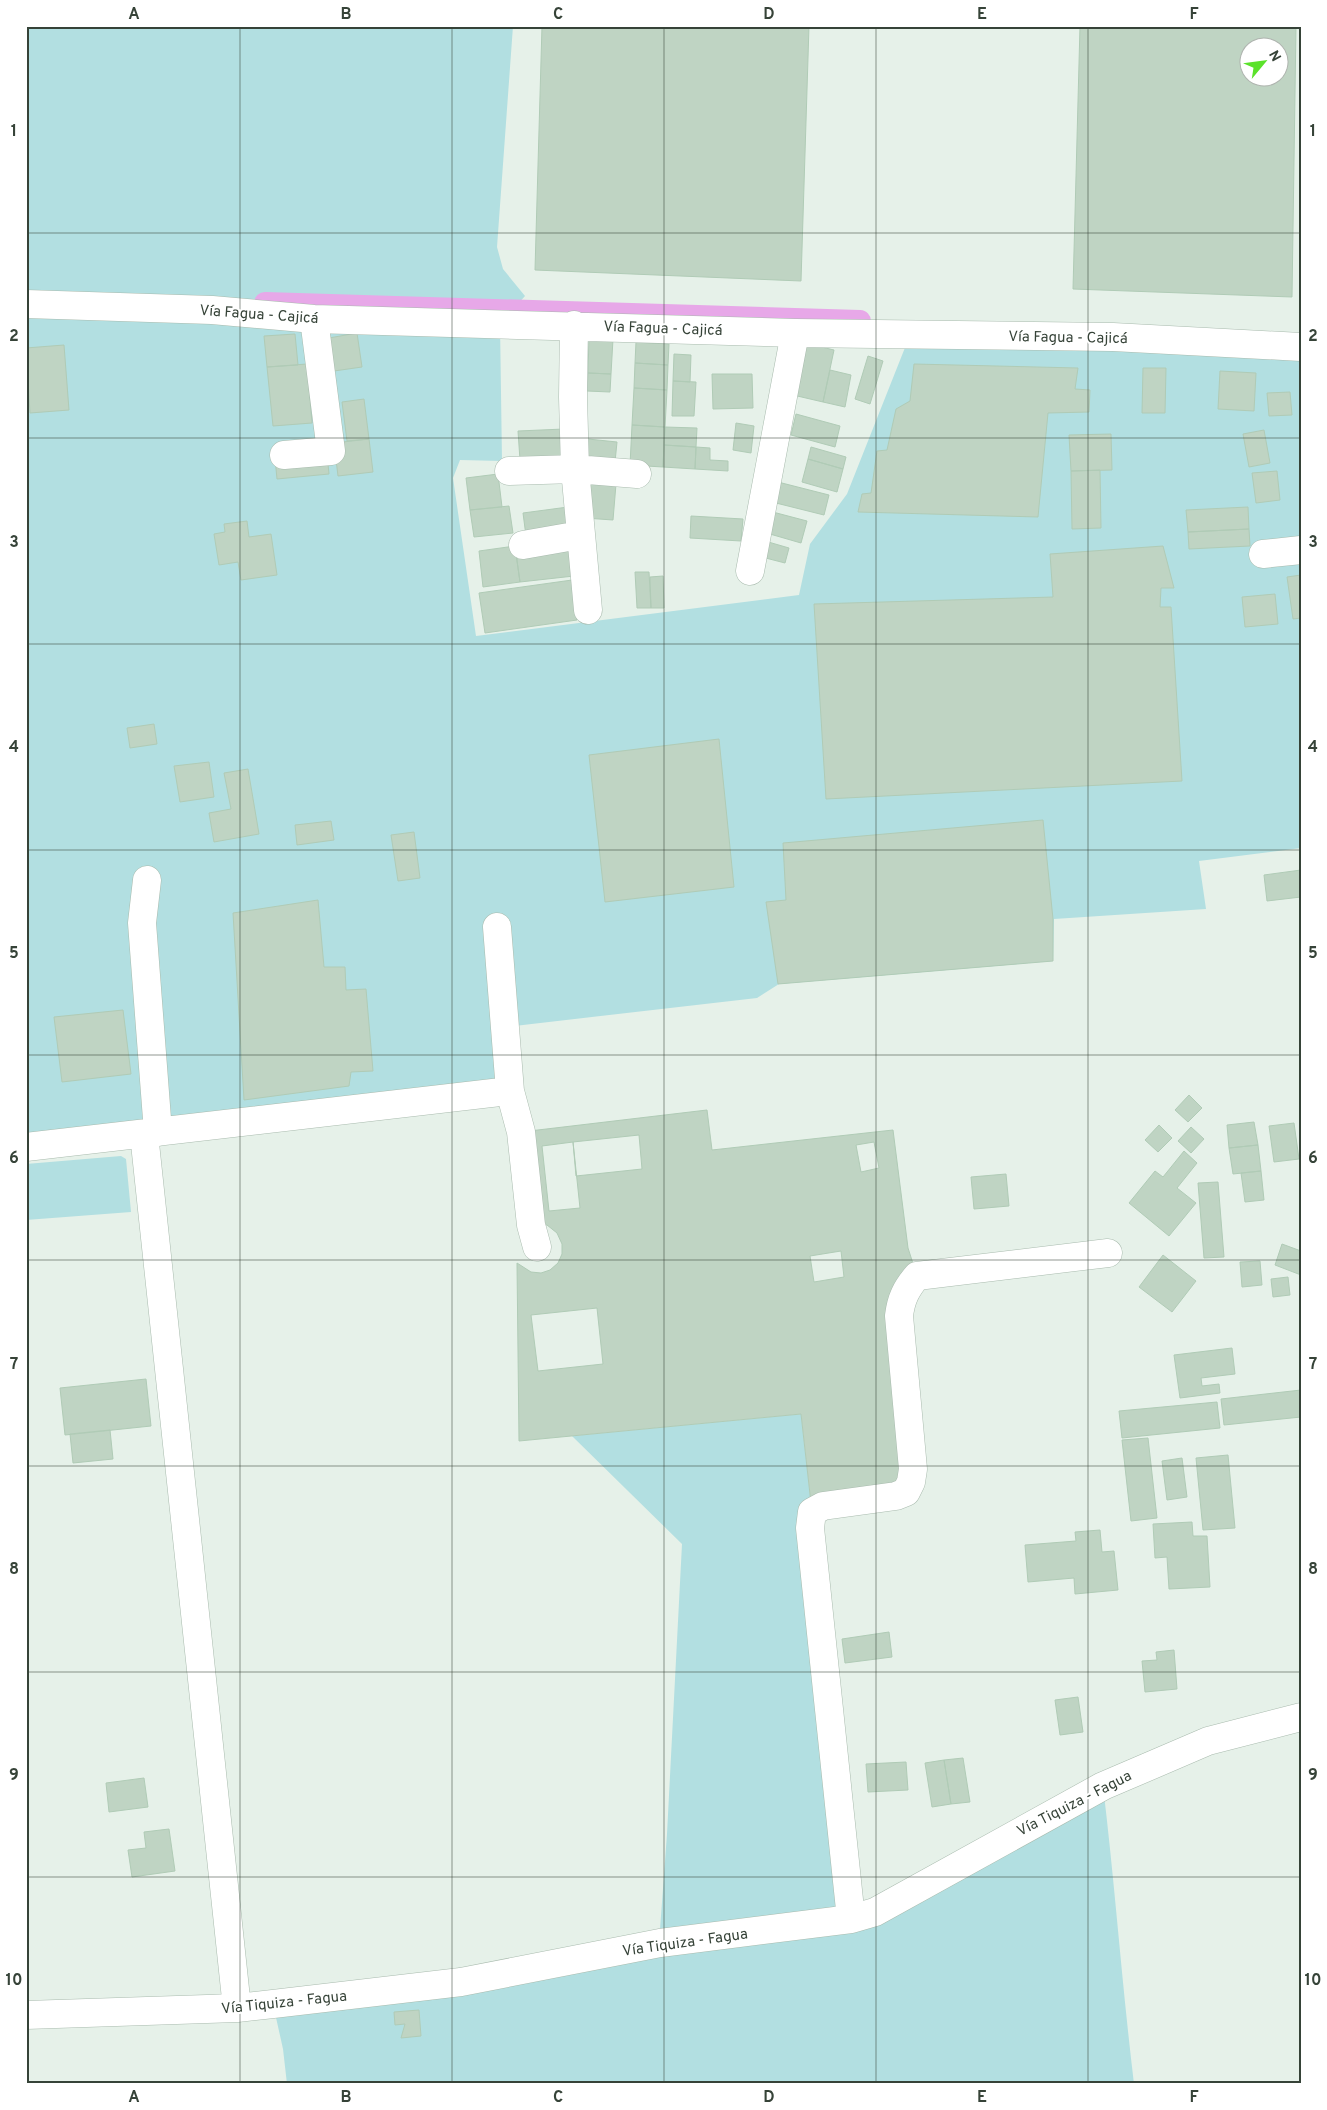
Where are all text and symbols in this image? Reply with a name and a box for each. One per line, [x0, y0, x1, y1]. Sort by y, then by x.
text: A [128, 5, 140, 25]
text: B [340, 5, 352, 25]
text: C [553, 5, 563, 25]
text: D [763, 5, 775, 25]
text: E [977, 5, 987, 25]
text: F [1189, 5, 1199, 25]
north arrow [1240, 38, 1290, 88]
text: N [1264, 48, 1284, 65]
text: 1 [11, 122, 17, 142]
text: 1 [1310, 122, 1316, 142]
street label: Vía Fagua - Cajicá [199, 302, 319, 329]
street label: Vía Fagua - Cajicá [603, 318, 723, 341]
text: 2 [9, 327, 19, 347]
text: 2 [1308, 327, 1318, 347]
street label: Vía Fagua - Cajicá [1008, 328, 1128, 349]
text: 3 [9, 533, 19, 553]
text: 3 [1308, 533, 1318, 553]
text: 4 [9, 738, 19, 758]
text: 4 [1308, 738, 1318, 758]
text: 5 [9, 944, 19, 964]
text: 5 [1308, 944, 1318, 964]
text: 6 [9, 1149, 19, 1169]
text: 6 [1308, 1149, 1318, 1169]
text: 7 [10, 1355, 18, 1375]
text: 7 [1309, 1355, 1317, 1375]
text: 8 [9, 1560, 19, 1580]
text: 8 [1308, 1560, 1318, 1580]
text: 9 [9, 1766, 19, 1786]
text: 9 [1308, 1766, 1318, 1786]
street label: Vía Tiquiza - Fagua [1014, 1767, 1135, 1841]
street label: Vía Tiquiza - Fagua [621, 1925, 749, 1962]
text: 10 [6, 1971, 22, 1991]
text: 10 [1305, 1971, 1321, 1991]
street label: Vía Tiquiza - Fagua [220, 1987, 348, 2020]
text: A [128, 2088, 140, 2108]
text: B [340, 2088, 352, 2108]
text: C [553, 2088, 563, 2108]
text: D [763, 2088, 775, 2108]
text: E [977, 2088, 987, 2108]
text: F [1189, 2088, 1199, 2108]

